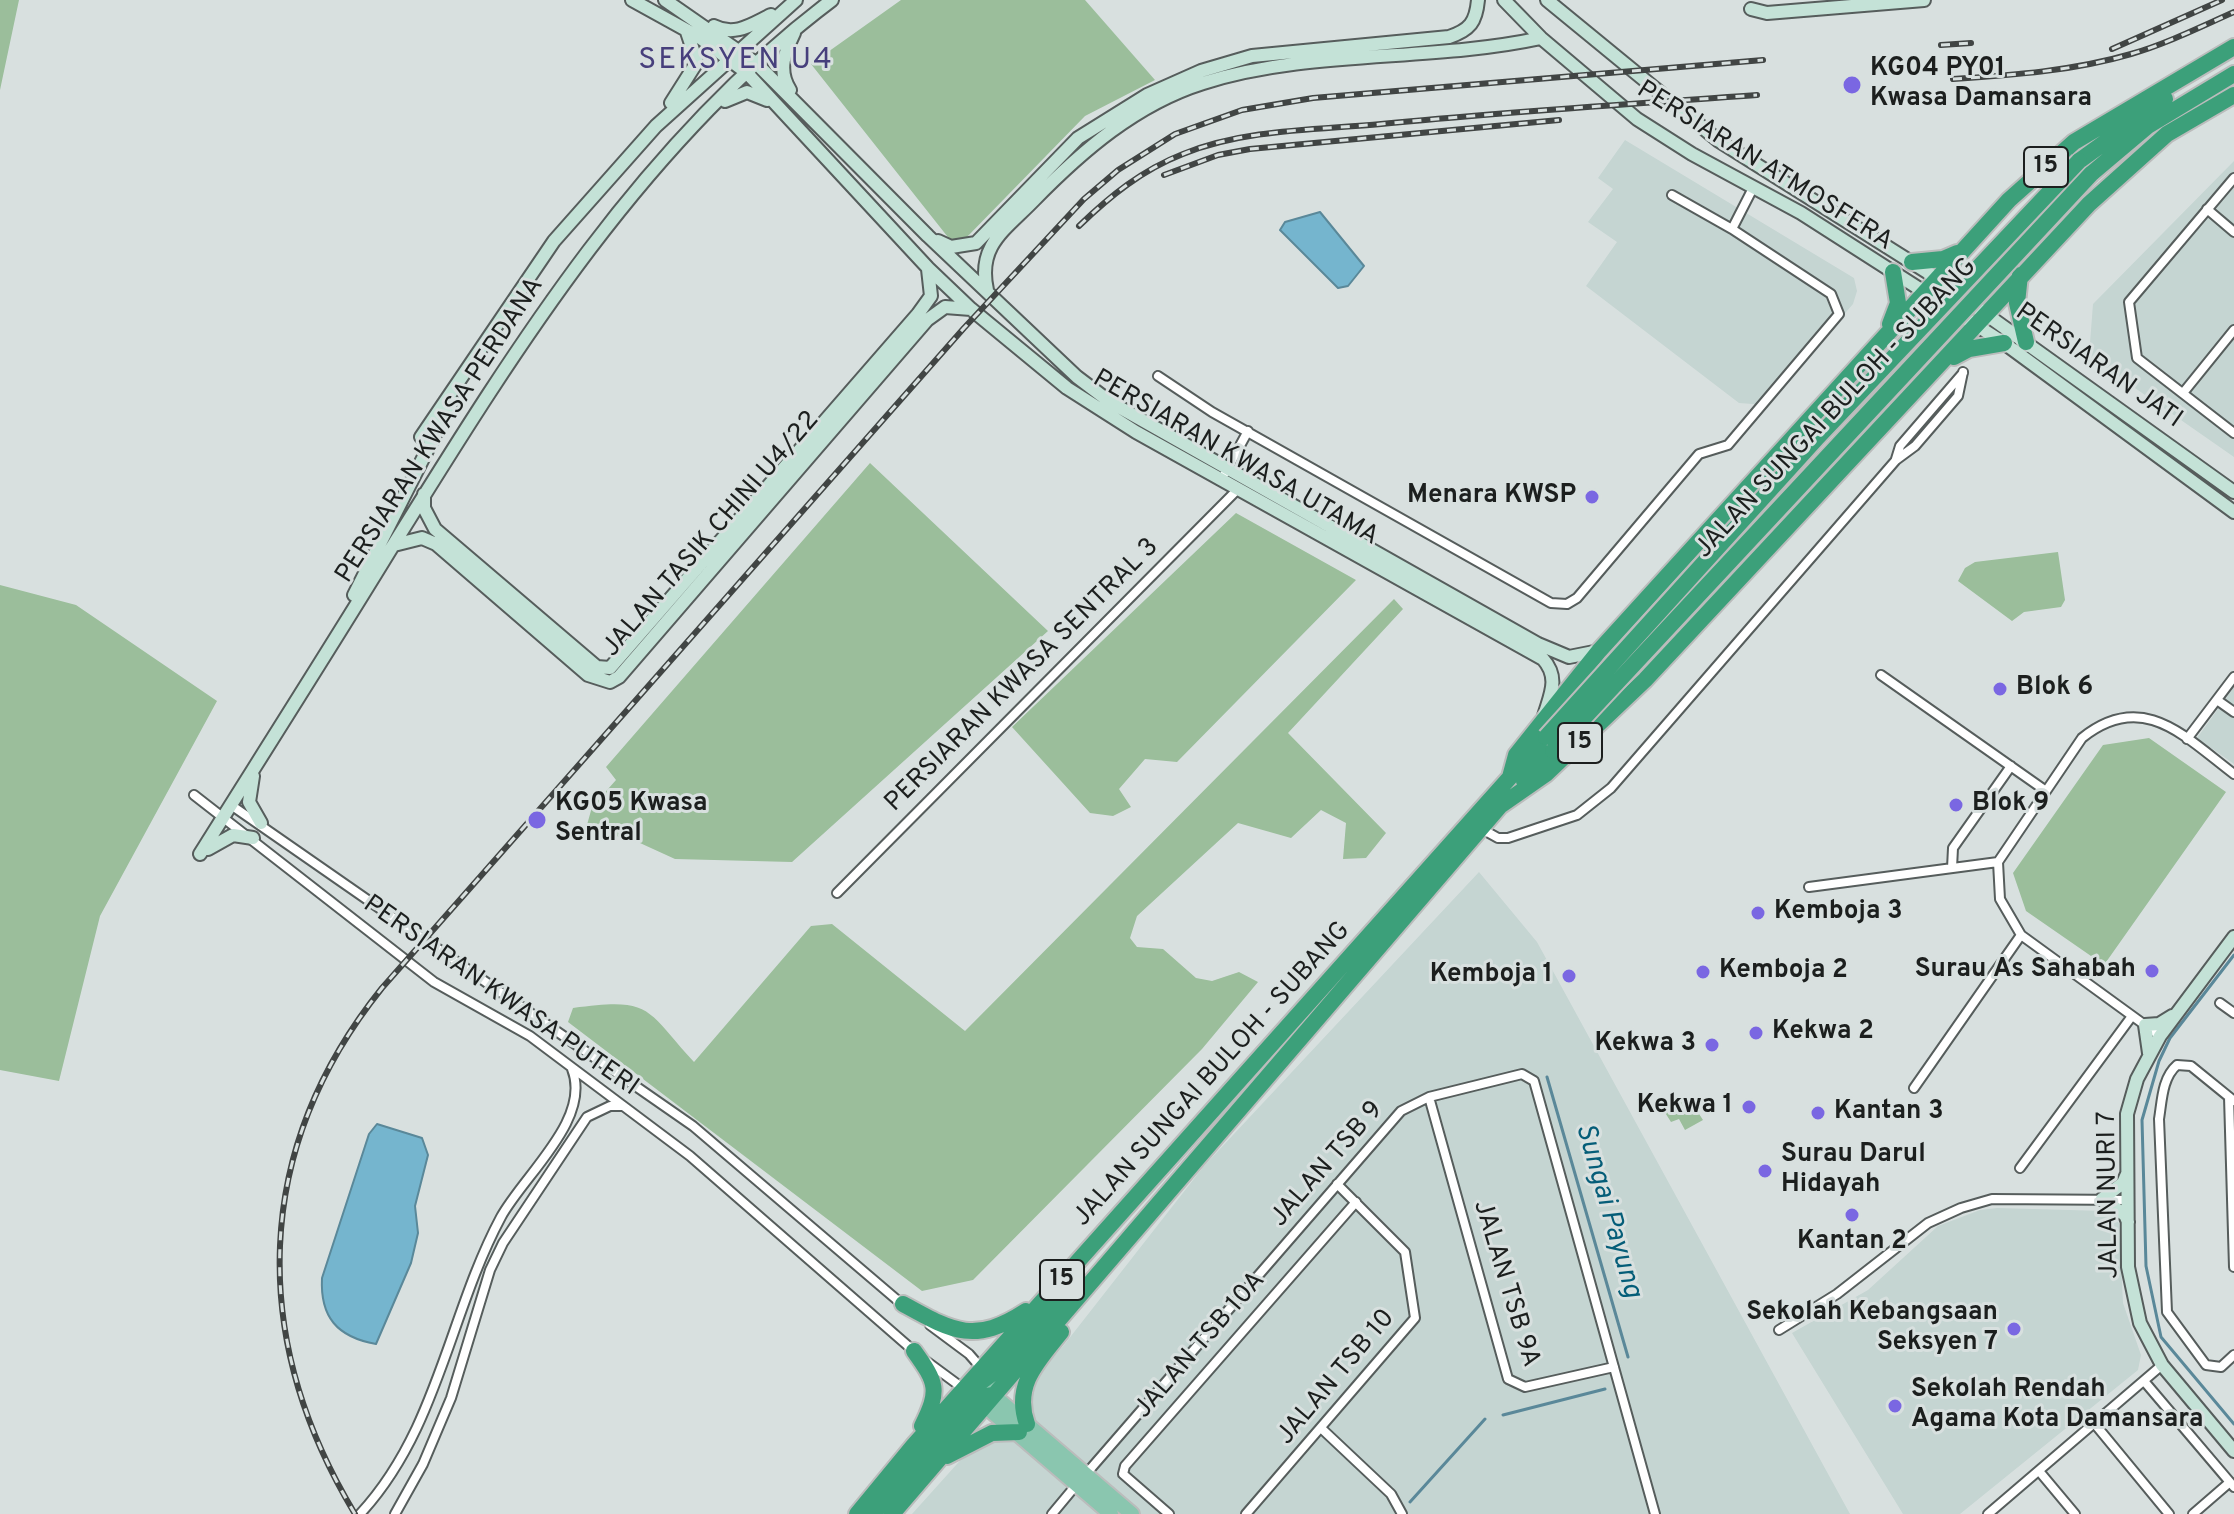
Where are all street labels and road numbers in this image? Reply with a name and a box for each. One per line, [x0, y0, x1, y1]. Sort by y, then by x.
street label: PERSIARAN ATMOSFERA [1630, 75, 1898, 259]
road number: 15 [2024, 147, 2068, 187]
street label: JALAN SUNGAI BULOH - SUBANG [1690, 252, 1984, 566]
street label: PERSIARAN KWASA PERDANA [330, 272, 552, 590]
street label: PERSIARAN JATI [2008, 298, 2188, 436]
street label: PERSIARAN KWASA UTAMA [1086, 364, 1384, 554]
street label: JALAN TASIK CHINI U4/22 [597, 406, 827, 664]
street label: PERSIARAN KWASA SENTRAL 3 [880, 533, 1166, 819]
road number: 15 [1558, 723, 1602, 763]
street label: PERSIARAN KWASA PUTERI [356, 890, 644, 1104]
street label: JALAN SUNGAI BULOH - SUBANG [1068, 916, 1358, 1234]
street label: JALAN TSB 9 [1265, 1096, 1391, 1234]
street label: JALAN NURI 7 [2093, 1111, 2127, 1279]
street label: JALAN TSB 9A [1465, 1197, 1545, 1371]
road number: 15 [1040, 1260, 1084, 1300]
street label: JALAN TSB 10A [1129, 1266, 1273, 1426]
street label: JALAN TSB 10 [1271, 1304, 1403, 1452]

